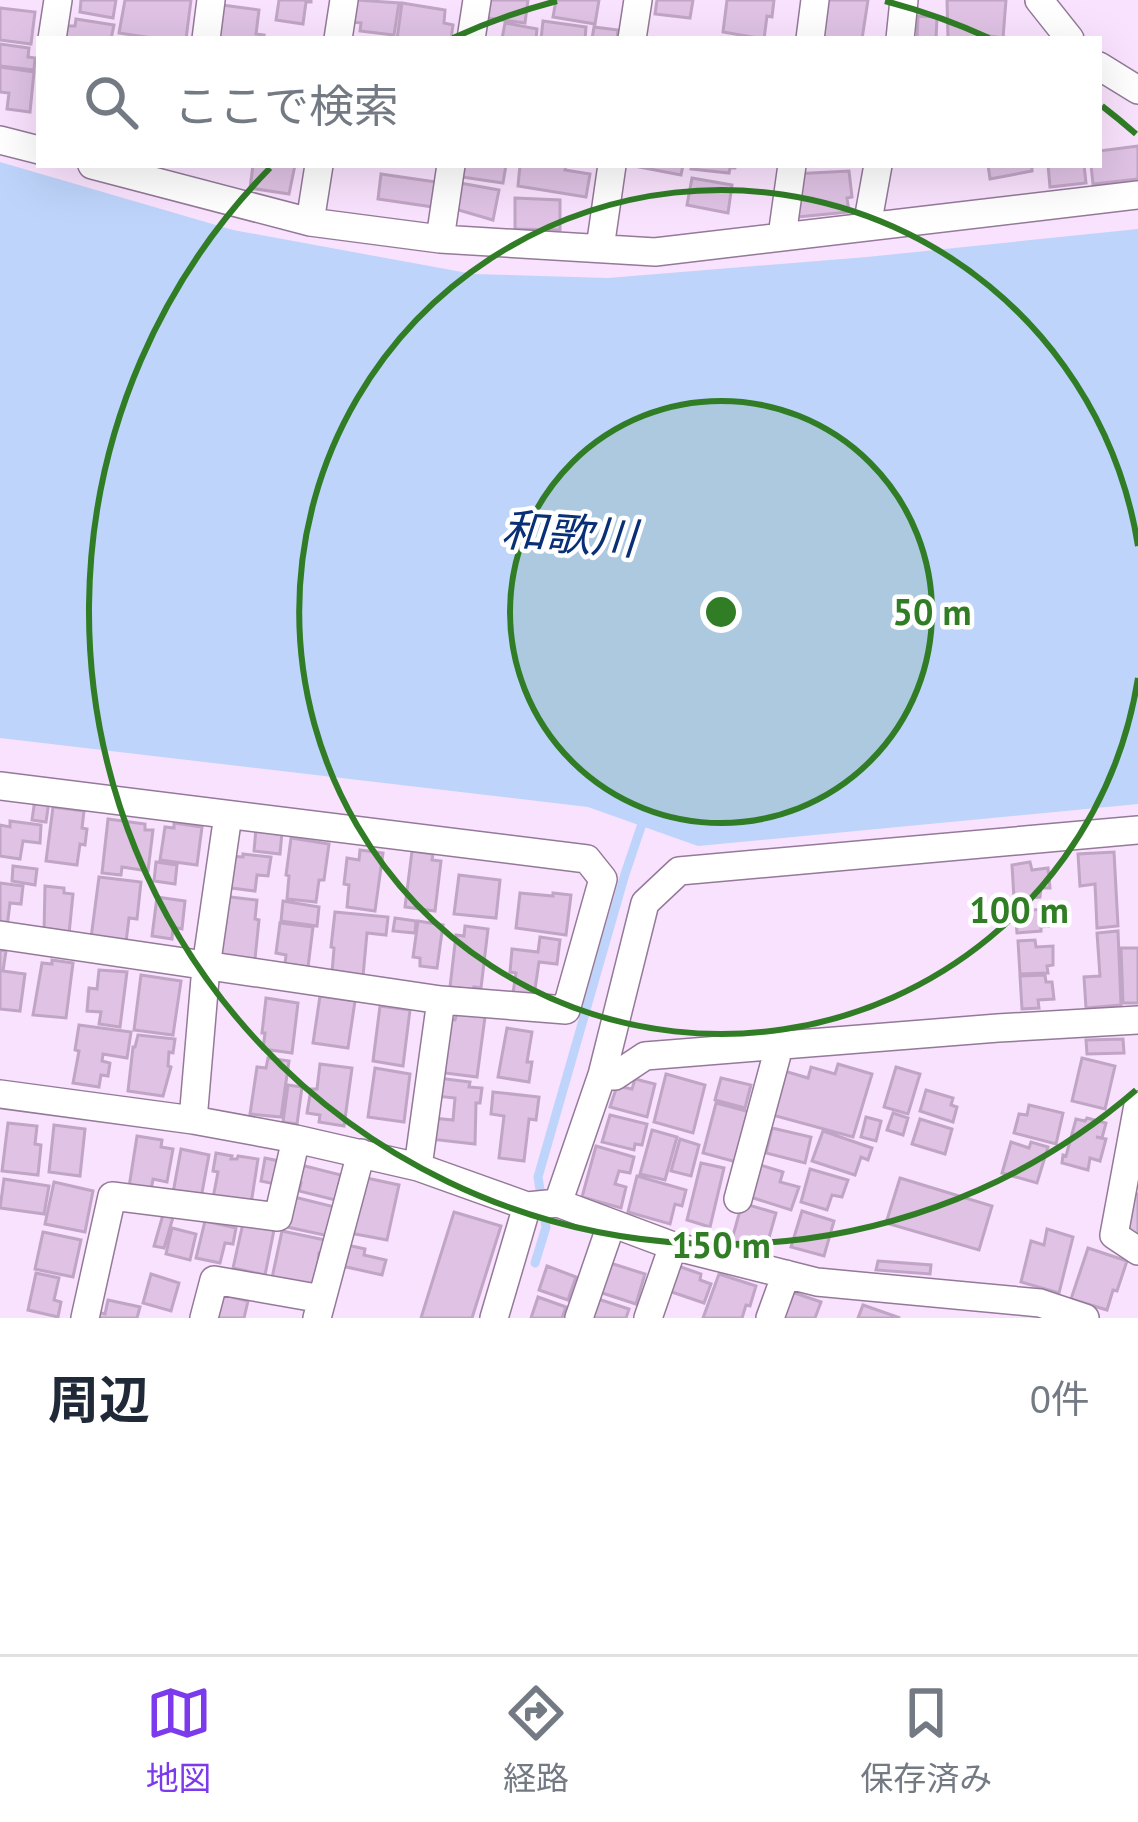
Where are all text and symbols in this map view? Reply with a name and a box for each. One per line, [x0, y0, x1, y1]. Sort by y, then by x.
search box [36, 36, 1102, 168]
icon: search [78, 69, 144, 135]
text: ここで検索 [174, 76, 399, 134]
water label: 和歌川 [500, 499, 642, 567]
text: 50 m [893, 588, 971, 635]
centre of rings [700, 591, 742, 633]
text: 100 m [969, 886, 1069, 933]
text: 150 m [671, 1221, 771, 1268]
text: 周辺 [48, 1366, 150, 1432]
text: 0件 [1030, 1373, 1090, 1424]
tab: 地図 [146, 1680, 212, 1800]
tab: 経路 [503, 1680, 569, 1800]
tab: 保存済み [860, 1680, 992, 1800]

